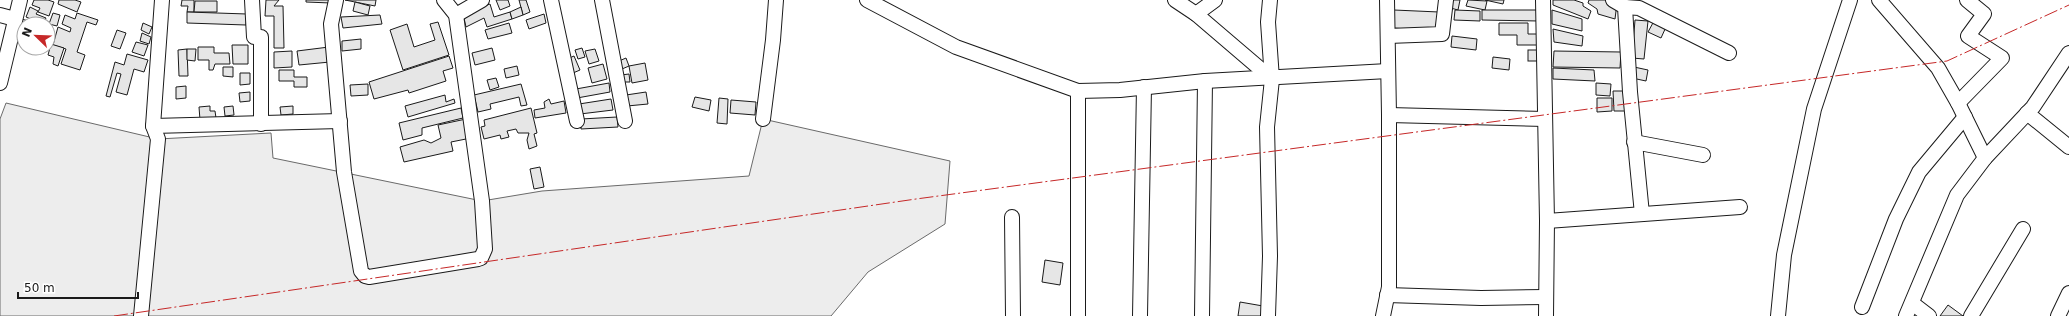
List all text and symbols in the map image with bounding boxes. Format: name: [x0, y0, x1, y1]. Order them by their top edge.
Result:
north arrow: [16, 16, 56, 56]
text: N: [19, 26, 35, 39]
scale bar: [18, 274, 138, 300]
text: 50 m: [24, 281, 55, 295]

